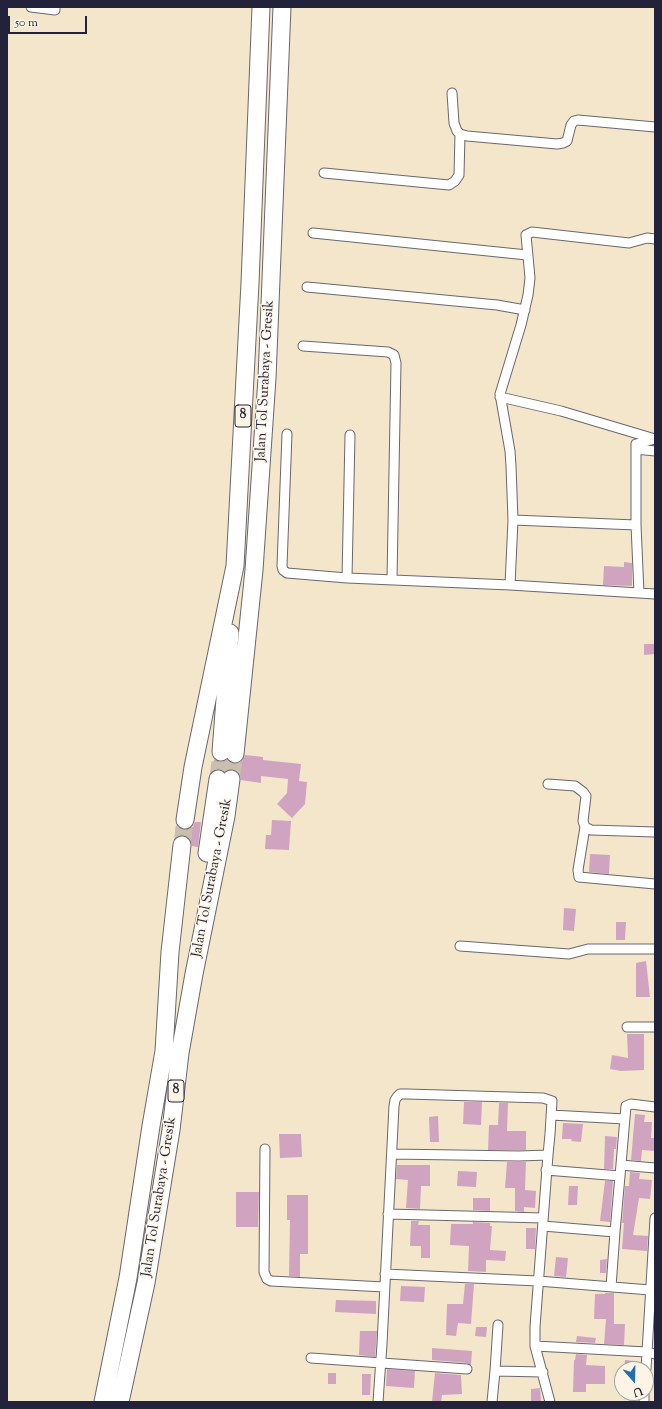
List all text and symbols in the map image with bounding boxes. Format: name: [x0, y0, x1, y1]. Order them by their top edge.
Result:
scale bar: [10, 8, 89, 34]
text: 50 m: [15, 14, 38, 32]
street label: Jalan Tol Surabaya - Gresik: [253, 300, 279, 462]
road number: 8: [235, 405, 251, 427]
street label: Jalan Tol Surabaya - Gresik: [189, 797, 237, 959]
road number: 8: [168, 1080, 184, 1102]
street label: Jalan Tol Surabaya - Gresik: [139, 1116, 181, 1278]
north arrow: [614, 1361, 654, 1401]
text: U: [631, 1382, 645, 1400]

